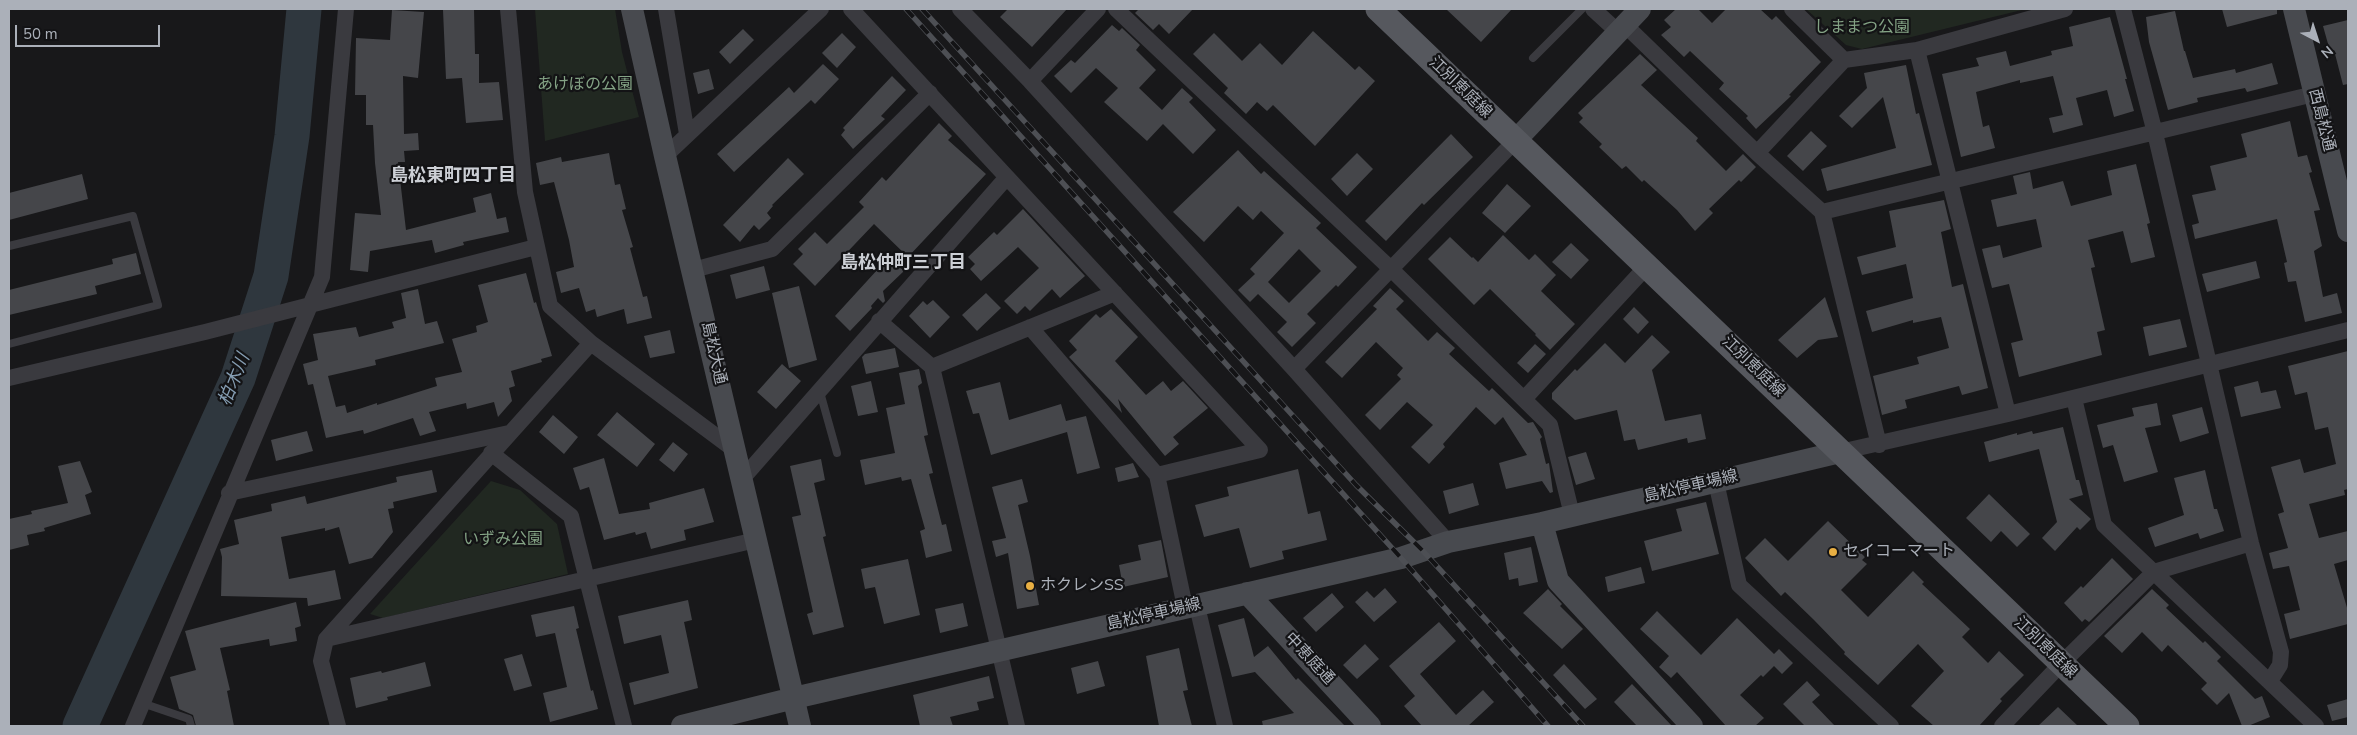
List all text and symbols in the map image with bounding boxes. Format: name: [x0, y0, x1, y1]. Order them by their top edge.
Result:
scale bar: [18, 15, 162, 47]
north arrow: [2292, 15, 2342, 65]
park label: しままつ公園: [1814, 18, 1910, 38]
text: 50 m: [23, 24, 58, 44]
text: N: [2317, 41, 2337, 63]
street label: 江別恵庭線: [1425, 53, 1495, 123]
park label: あけぼの公園: [537, 75, 633, 95]
street label: 西島松通: [2304, 87, 2338, 153]
district label: 島松東町四丁目: [390, 166, 516, 188]
district label: 島松仲町三丁目: [840, 253, 966, 275]
street label: 島松大通: [696, 320, 730, 386]
street label: 江別恵庭線: [1718, 332, 1788, 402]
water label: 柏木川: [215, 351, 255, 409]
street label: 島松停車場線: [1642, 467, 1740, 507]
park label: いずみ公園: [463, 530, 543, 550]
place label: セイコーマート: [1843, 542, 1955, 562]
marker: セイコーマート: [1827, 546, 1839, 558]
place label: ホクレンSS: [1040, 576, 1124, 596]
marker: ホクレンSS: [1024, 580, 1036, 592]
street label: 島松停車場線: [1105, 595, 1203, 635]
street label: 江別恵庭線: [2010, 613, 2080, 683]
street label: 中恵庭通: [1280, 629, 1338, 689]

